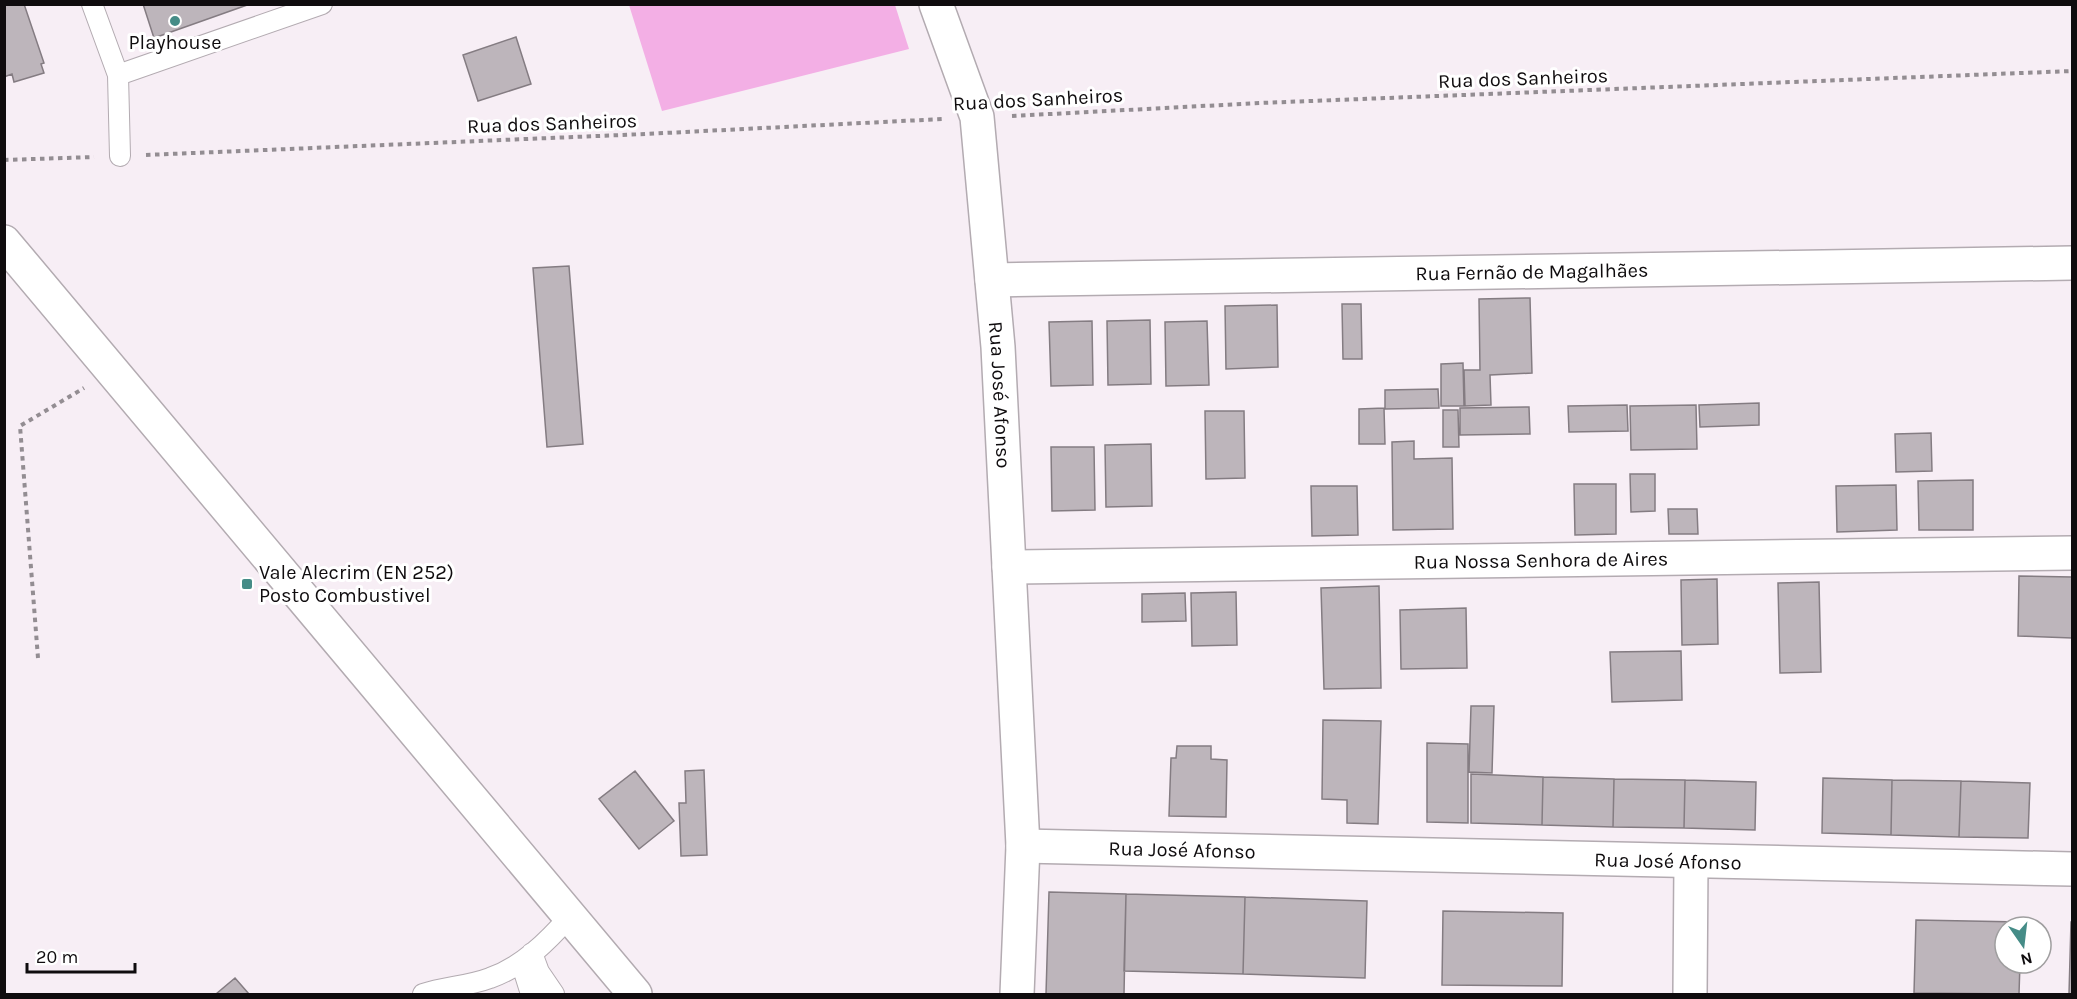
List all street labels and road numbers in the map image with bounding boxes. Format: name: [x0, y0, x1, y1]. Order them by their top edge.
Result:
street label: Rua dos Sanheiros: [1438, 64, 1609, 93]
street label: Rua dos Sanheiros: [952, 84, 1124, 115]
street label: Rua dos Sanheiros: [467, 109, 638, 138]
street label: Rua Fernão de Magalhães: [1415, 259, 1649, 285]
street label: Rua José Afonso: [984, 320, 1015, 469]
street label: Rua Nossa Senhora de Aires: [1414, 547, 1668, 574]
street label: Rua José Afonso: [1108, 837, 1256, 863]
street label: Rua José Afonso: [1594, 848, 1742, 875]

